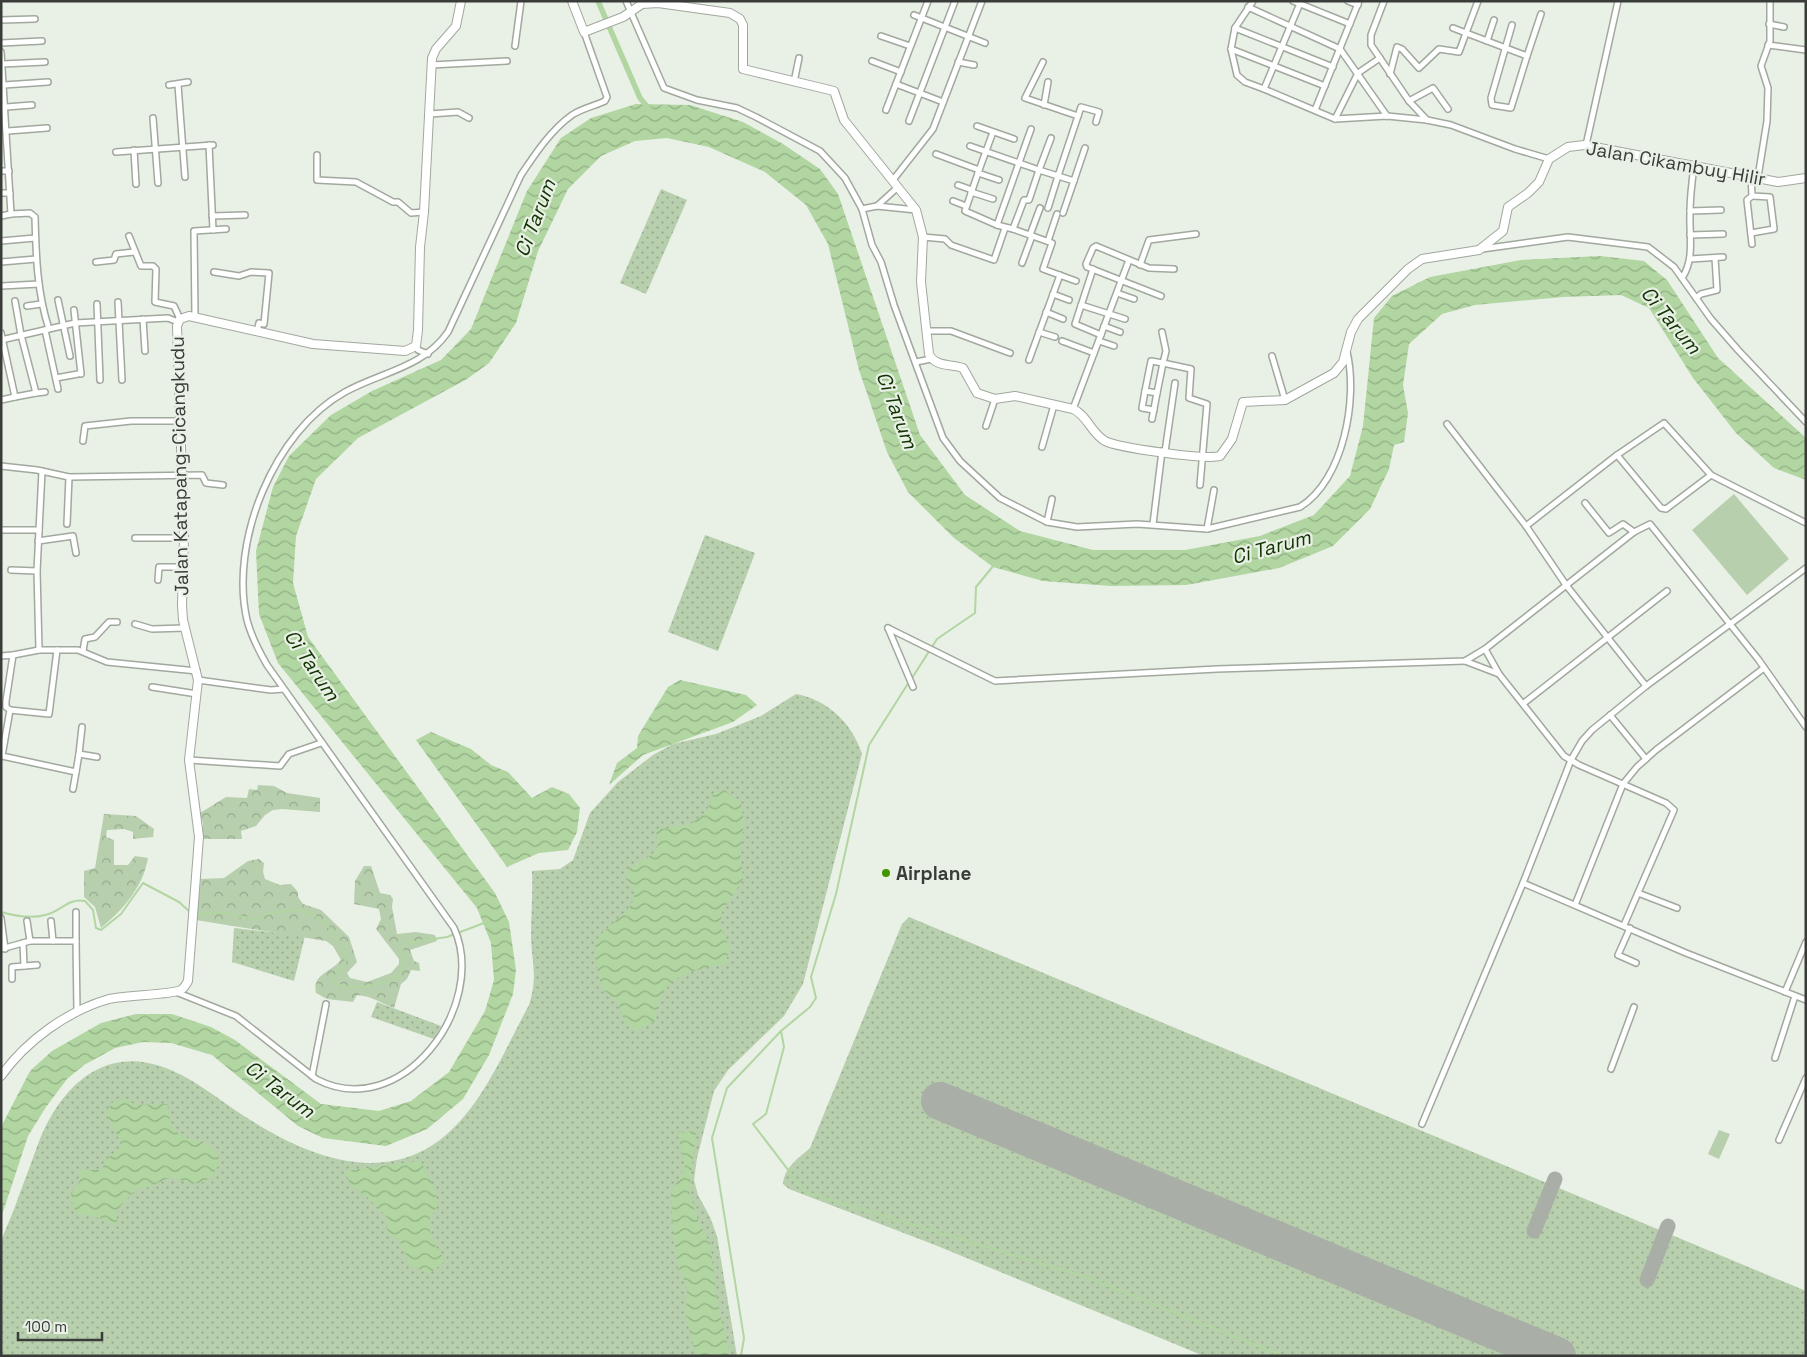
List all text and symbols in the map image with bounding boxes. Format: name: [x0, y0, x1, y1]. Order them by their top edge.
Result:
street label: Jalan Cikambuy Hilir: [1584, 135, 1768, 192]
water label: Ci Tarum: [508, 175, 562, 260]
water label: Ci Tarum: [1635, 281, 1707, 360]
street label: Jalan Katapang-Cicangkudu: [165, 336, 194, 596]
water label: Ci Tarum: [870, 368, 924, 453]
water label: Ci Tarum: [1229, 524, 1314, 570]
water label: Ci Tarum: [279, 624, 346, 706]
place label: Airplane: [896, 861, 971, 886]
marker: Airplane: [880, 867, 892, 879]
water label: Ci Tarum: [240, 1054, 321, 1124]
scale bar: [18, 1310, 101, 1342]
text: 100 m: [25, 1317, 67, 1336]

